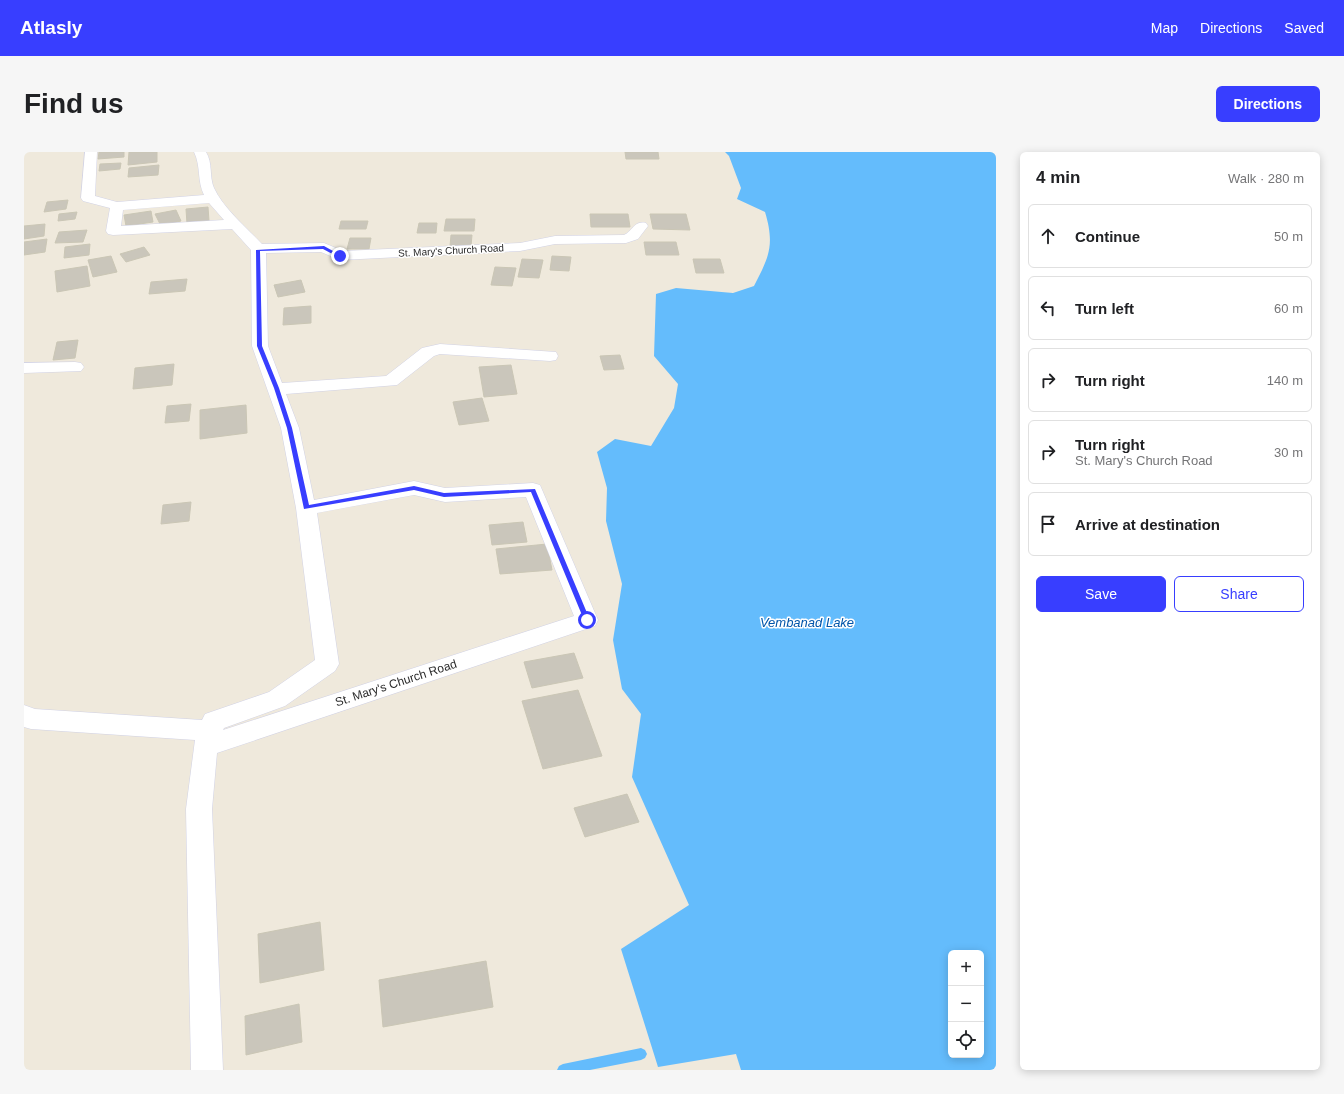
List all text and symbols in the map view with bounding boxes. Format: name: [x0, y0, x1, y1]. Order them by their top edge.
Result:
text: Atlasly: [20, 17, 82, 38]
text: Map: [1151, 20, 1178, 36]
text: Directions: [1200, 20, 1262, 36]
text: Saved: [1284, 20, 1324, 36]
button: Directions: [1216, 86, 1320, 122]
text: Find us: [24, 88, 124, 119]
text: 4 min: [1036, 168, 1080, 187]
text: Walk · 280 m: [1228, 171, 1304, 186]
icon: ahead: [1037, 225, 1059, 247]
text: Continue: [1075, 228, 1140, 245]
text: 50 m: [1274, 229, 1303, 244]
street label: St. Mary's Church Road: [398, 242, 504, 259]
route end: [331, 247, 349, 265]
icon: left: [1037, 297, 1059, 319]
text: Turn left: [1075, 300, 1134, 317]
text: 60 m: [1274, 301, 1303, 316]
icon: right: [1037, 369, 1059, 391]
text: Turn right: [1075, 372, 1145, 389]
text: 140 m: [1267, 373, 1303, 388]
text: Turn right: [1075, 436, 1145, 453]
icon: right: [1037, 441, 1059, 463]
text: 30 m: [1274, 445, 1303, 460]
text: St. Mary's Church Road: [1075, 453, 1213, 468]
icon: arrive: [1037, 513, 1059, 535]
text: Arrive at destination: [1075, 516, 1220, 533]
button: Save: [1036, 576, 1166, 612]
button: Share: [1174, 576, 1304, 612]
route start: [578, 611, 596, 629]
water label: Vembanad Lake: [760, 615, 854, 630]
street label: St. Mary's Church Road: [333, 657, 459, 709]
map controls: [948, 950, 984, 1058]
button: +: [948, 950, 984, 986]
button: −: [948, 986, 984, 1022]
button: locate: [948, 1022, 984, 1058]

